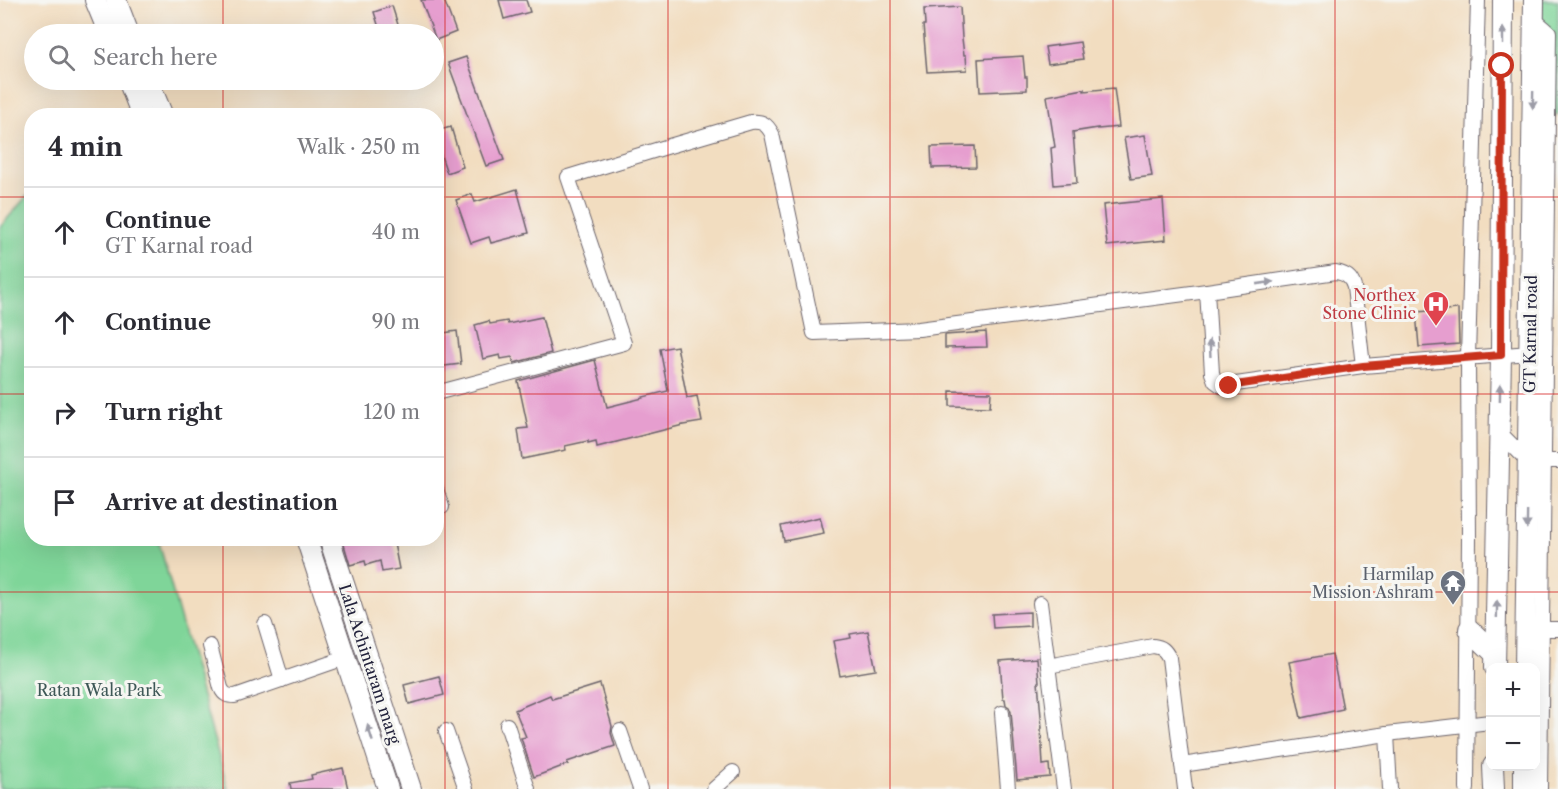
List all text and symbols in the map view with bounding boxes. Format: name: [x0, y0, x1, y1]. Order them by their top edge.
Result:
search box: [24, 24, 444, 90]
one-way arrow: [1498, 27, 1508, 46]
icon: search: [45, 41, 78, 74]
text: Search here: [93, 44, 218, 71]
route start: [1488, 52, 1514, 78]
one-way arrow: [1528, 91, 1538, 110]
text: 4 min: [48, 131, 123, 163]
text: Walk · 250 m: [297, 135, 420, 159]
text: Continue: [105, 207, 211, 234]
icon: ahead: [48, 216, 81, 249]
text: 40 m: [372, 220, 420, 244]
text: GT Karnal road: [105, 234, 253, 258]
street label: GT Karnal road: [1519, 274, 1541, 393]
one-way arrow: [1255, 278, 1274, 287]
place label: Northex Stone Clinic: [1322, 285, 1417, 323]
hospital icon: Northex Stone Clinic: [1421, 289, 1451, 327]
icon: ahead: [48, 306, 81, 339]
text: Continue: [105, 309, 211, 336]
text: 90 m: [372, 310, 420, 334]
one-way arrow: [1206, 339, 1215, 358]
route end: [1215, 372, 1241, 398]
one-way arrow: [1495, 384, 1505, 403]
icon: right: [48, 396, 81, 429]
text: Turn right: [105, 399, 223, 426]
text: 120 m: [363, 400, 420, 424]
icon: arrive: [48, 486, 81, 519]
text: Arrive at destination: [105, 489, 338, 516]
one-way arrow: [1522, 510, 1532, 529]
place label: Harmilap Mission Ashram: [1312, 564, 1434, 602]
temple icon: Harmilap Mission Ashram: [1438, 568, 1468, 606]
street label: Lala Achintaram marg: [335, 581, 406, 747]
one-way arrow: [1492, 600, 1501, 619]
map controls: [1486, 663, 1540, 771]
button: +: [1486, 663, 1540, 717]
park label: Ratan Wala Park: [37, 680, 162, 700]
button: −: [1486, 717, 1540, 771]
one-way arrow: [365, 724, 374, 742]

